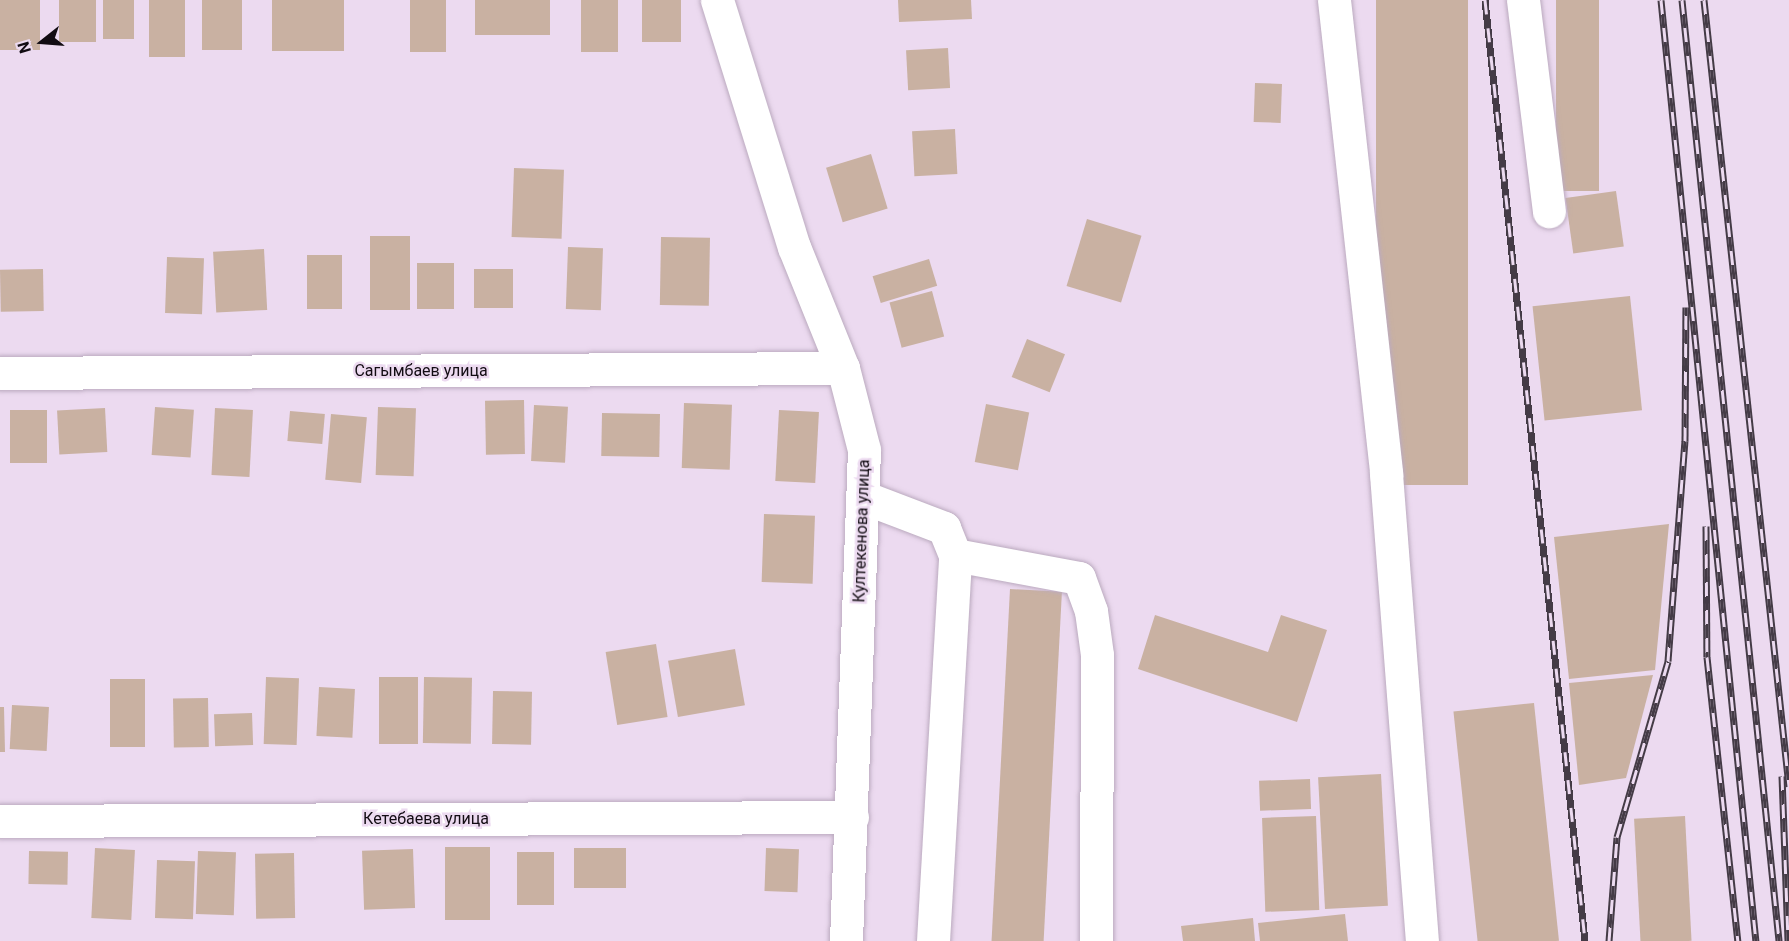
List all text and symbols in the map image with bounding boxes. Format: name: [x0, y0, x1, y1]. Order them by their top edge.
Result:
north arrow: [12, 12, 72, 72]
text: N: [14, 39, 35, 56]
street label: Сагымбаев улица: [354, 361, 488, 381]
street label: Култекенова улица: [850, 459, 874, 603]
street label: Кетебаева улица: [363, 809, 489, 829]

